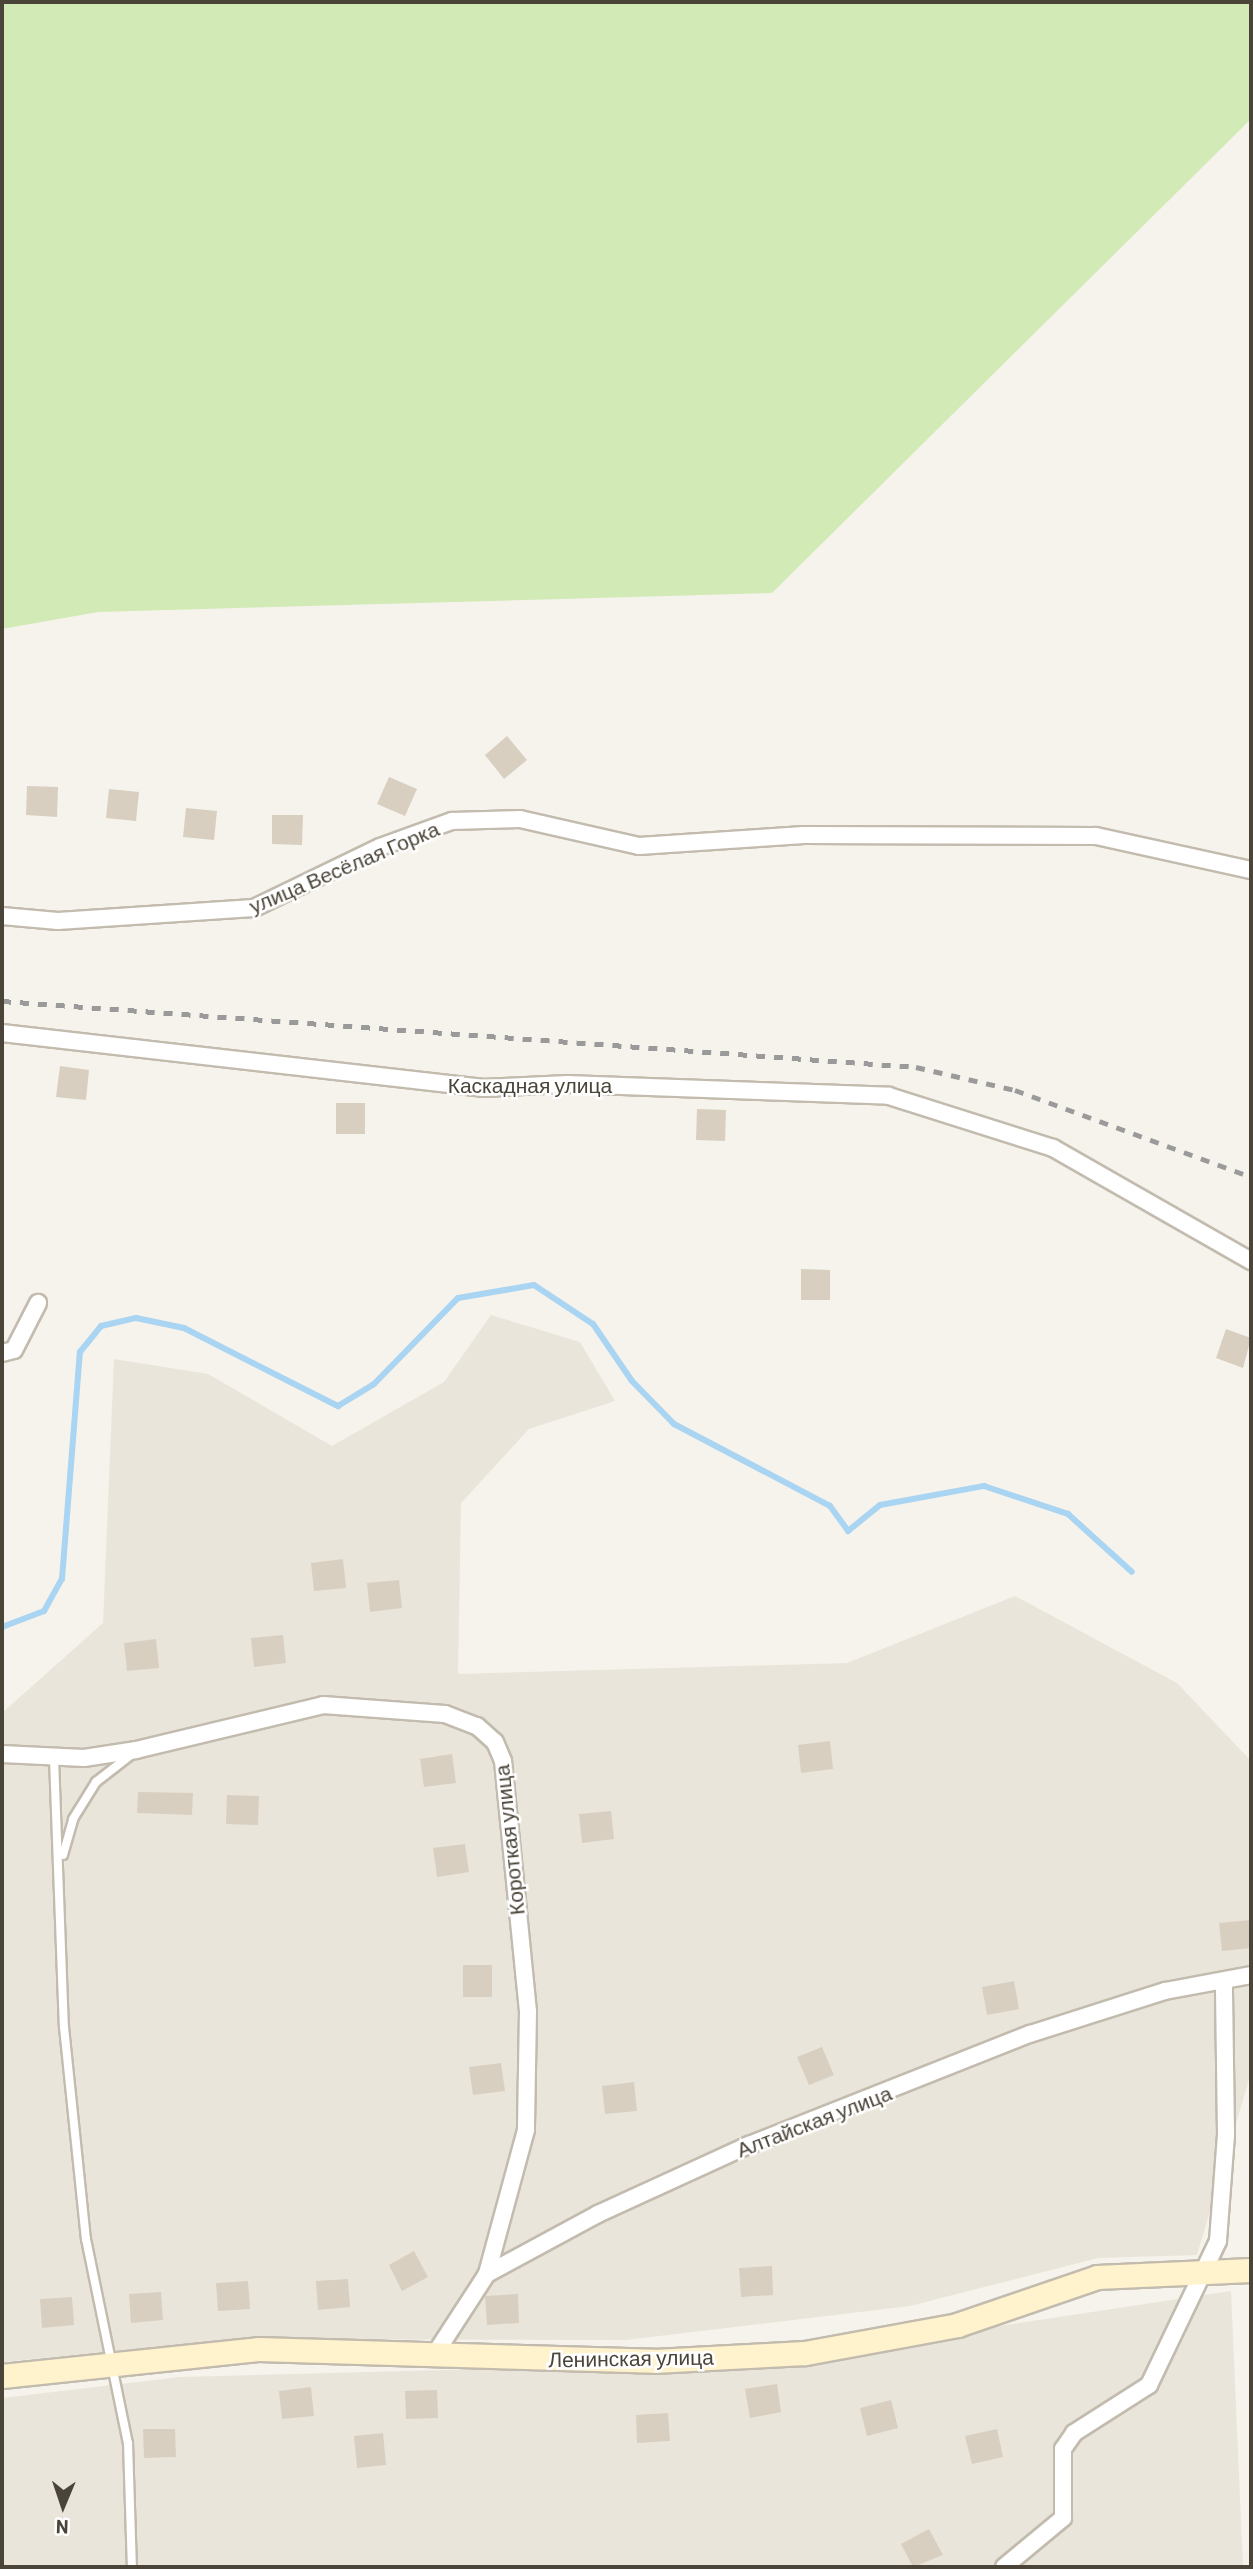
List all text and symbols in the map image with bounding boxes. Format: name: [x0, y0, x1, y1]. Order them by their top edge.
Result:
street label: улица Весёлая Горка: [245, 816, 443, 918]
street label: Каскадная улица: [448, 1072, 612, 1098]
street label: Короткая улица: [489, 1764, 529, 1916]
street label: Алтайская улица: [733, 2080, 895, 2162]
street label: Ленинская улица: [548, 2344, 714, 2372]
north arrow: [28, 2471, 98, 2541]
text: N: [56, 2516, 69, 2539]

